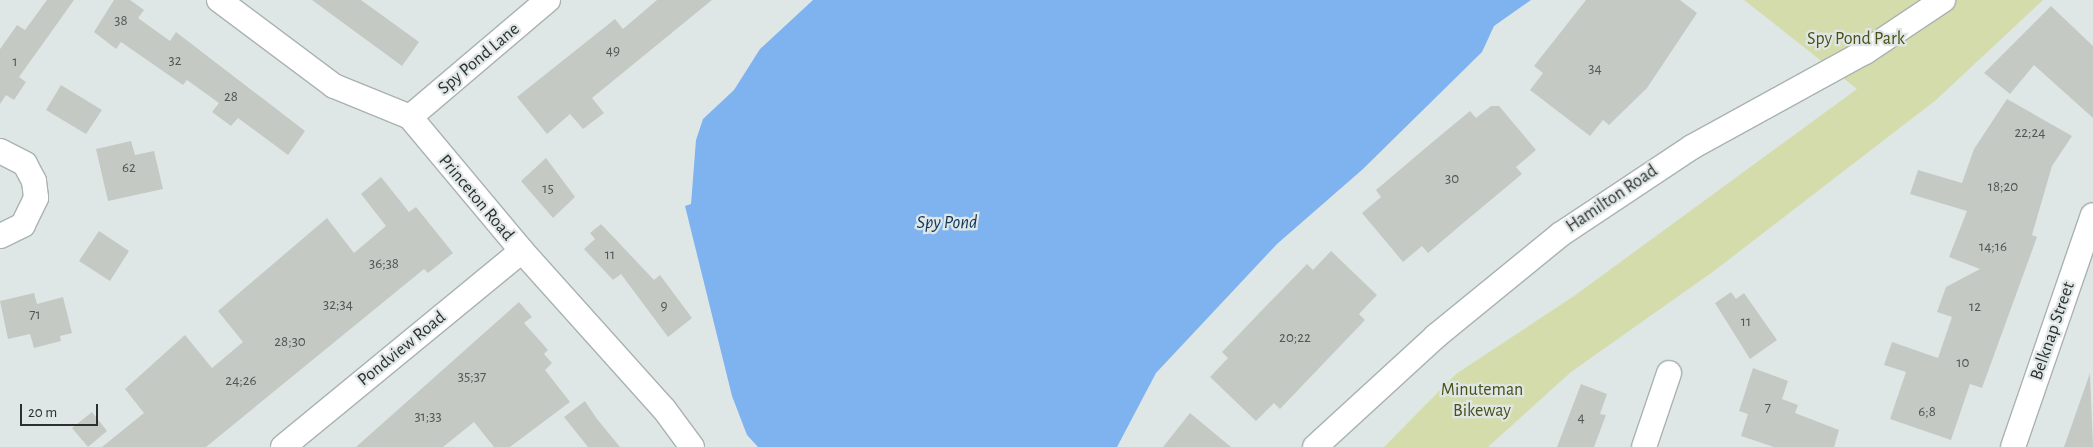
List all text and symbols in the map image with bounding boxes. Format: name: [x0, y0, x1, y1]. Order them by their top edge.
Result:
house number: 38: [114, 12, 128, 30]
street label: Spy Pond Lane: [434, 19, 524, 99]
park label: Spy Pond Park: [1807, 28, 1905, 50]
house number: 49: [606, 42, 620, 60]
house number: 32: [168, 52, 182, 70]
house number: 1: [12, 53, 18, 71]
house number: 34: [1588, 60, 1602, 78]
house number: 28: [224, 88, 238, 106]
house number: 22;24: [2014, 124, 2046, 142]
street label: Princeton Road: [434, 150, 518, 246]
house number: 62: [122, 159, 136, 177]
street label: Hamilton Road: [1562, 161, 1662, 237]
house number: 30: [1445, 170, 1459, 188]
house number: 18;20: [1988, 178, 2018, 196]
house number: 15: [542, 180, 554, 198]
water label: Spy Pond: [917, 212, 977, 234]
house number: 14;16: [1979, 238, 2007, 256]
house number: 11: [605, 246, 615, 264]
house number: 36;38: [369, 255, 399, 273]
street label: Belknap Street: [2026, 279, 2080, 383]
house number: 32;34: [323, 296, 353, 314]
house number: 9: [660, 297, 668, 315]
house number: 12: [1969, 298, 1981, 316]
house number: 71: [29, 306, 41, 324]
street label: Pondview Road: [354, 307, 450, 391]
house number: 11: [1741, 313, 1751, 331]
house number: 20;22: [1279, 329, 1311, 347]
house number: 28;30: [274, 333, 306, 351]
house number: 10: [1956, 354, 1970, 372]
house number: 35;37: [458, 368, 486, 386]
house number: 24;26: [225, 372, 257, 390]
park label: Minuteman Bikeway: [1441, 380, 1523, 422]
scale bar: [22, 394, 100, 426]
house number: 7: [1765, 399, 1771, 417]
house number: 6;8: [1918, 403, 1936, 421]
text: 20 m: [28, 405, 57, 420]
house number: 31;33: [414, 408, 442, 426]
house number: 4: [1577, 409, 1585, 427]

